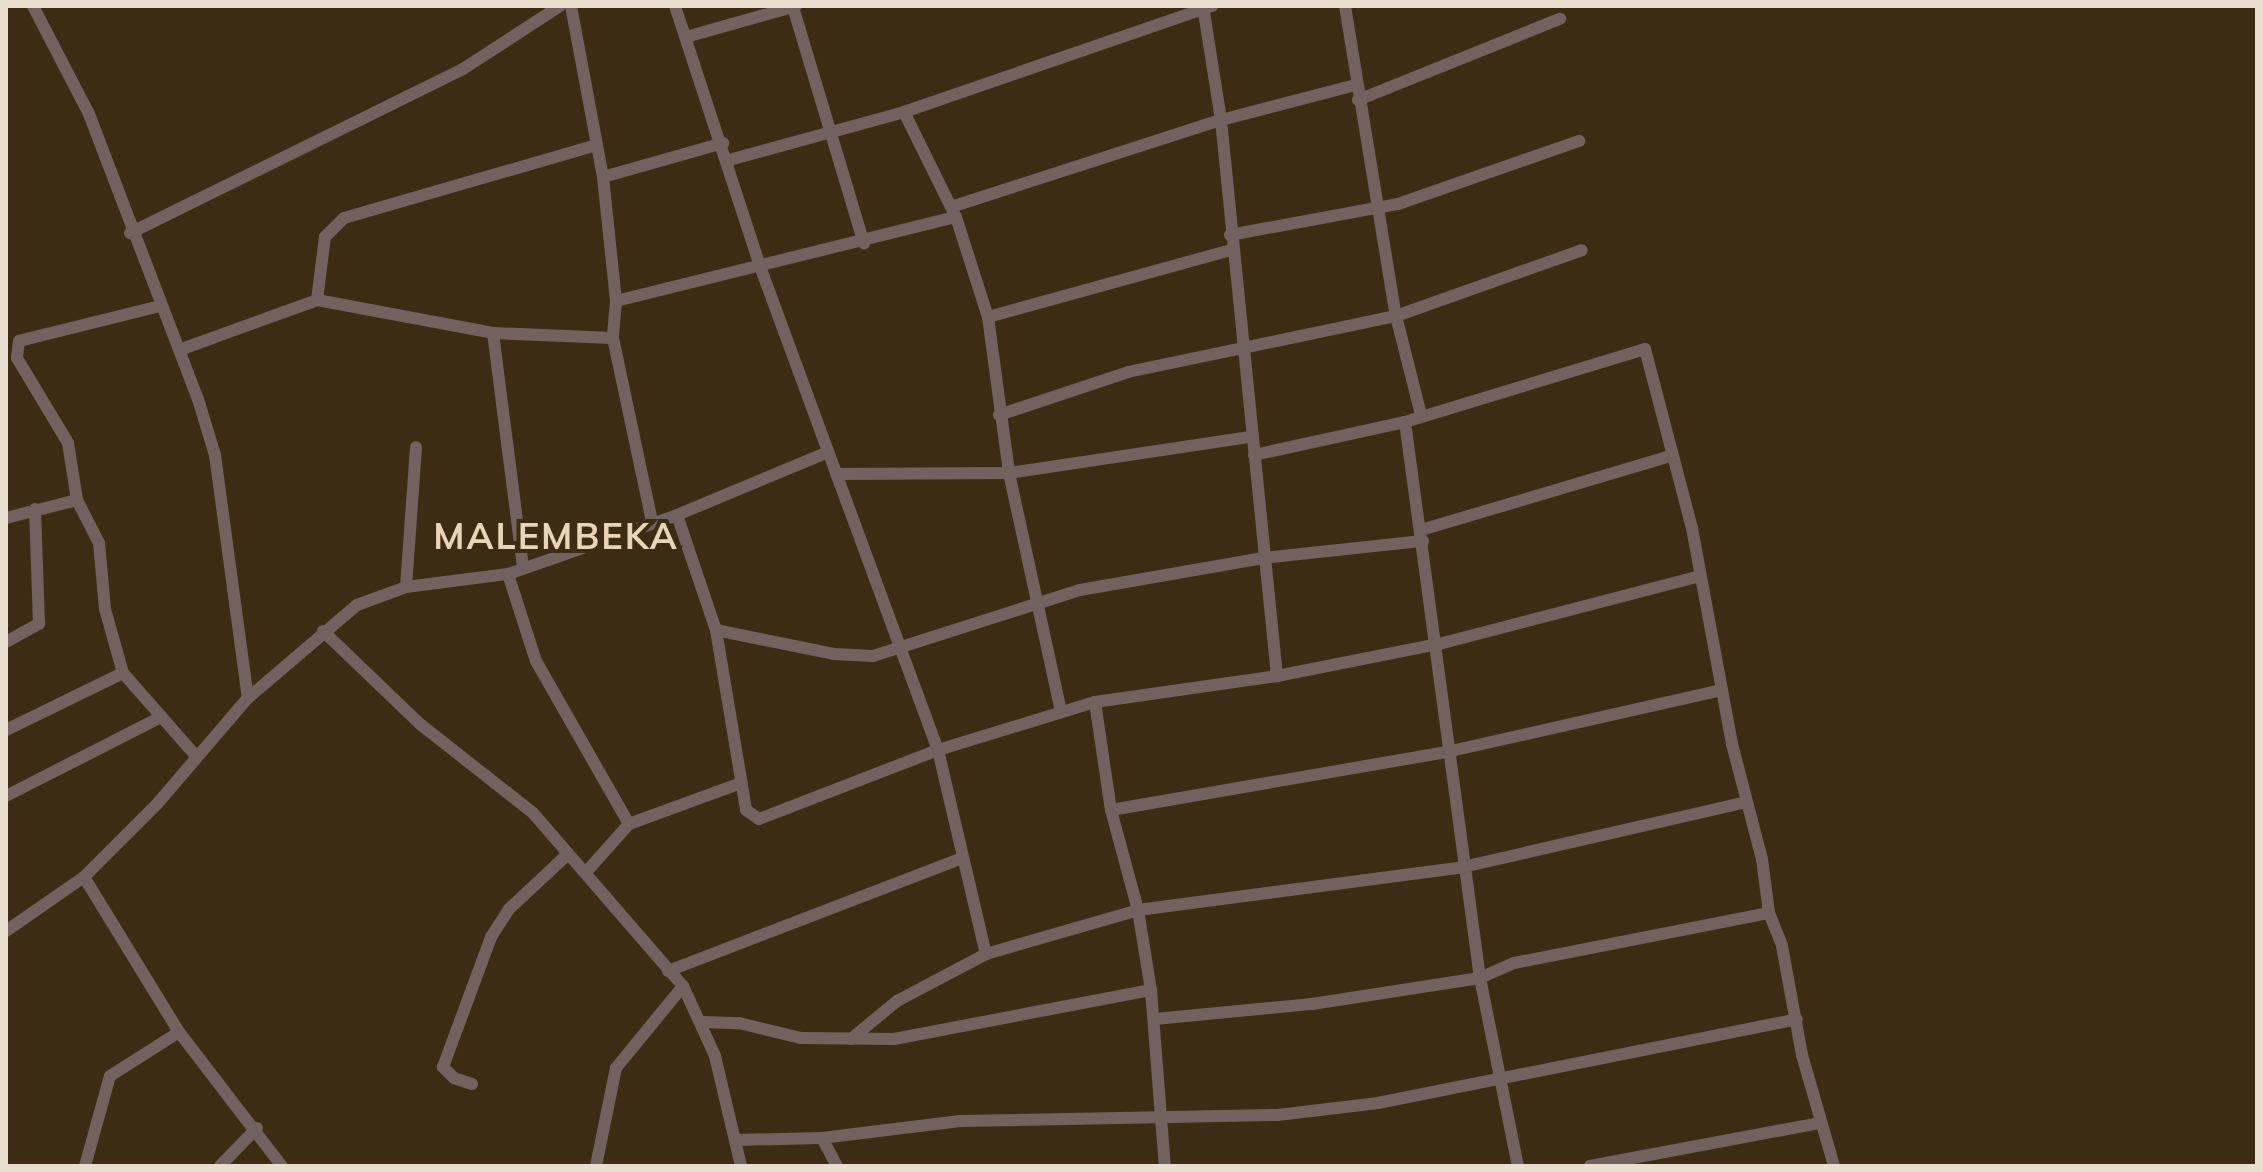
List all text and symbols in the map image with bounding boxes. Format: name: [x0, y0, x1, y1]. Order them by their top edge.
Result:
district label: MALEMBEKA: [433, 514, 679, 558]

